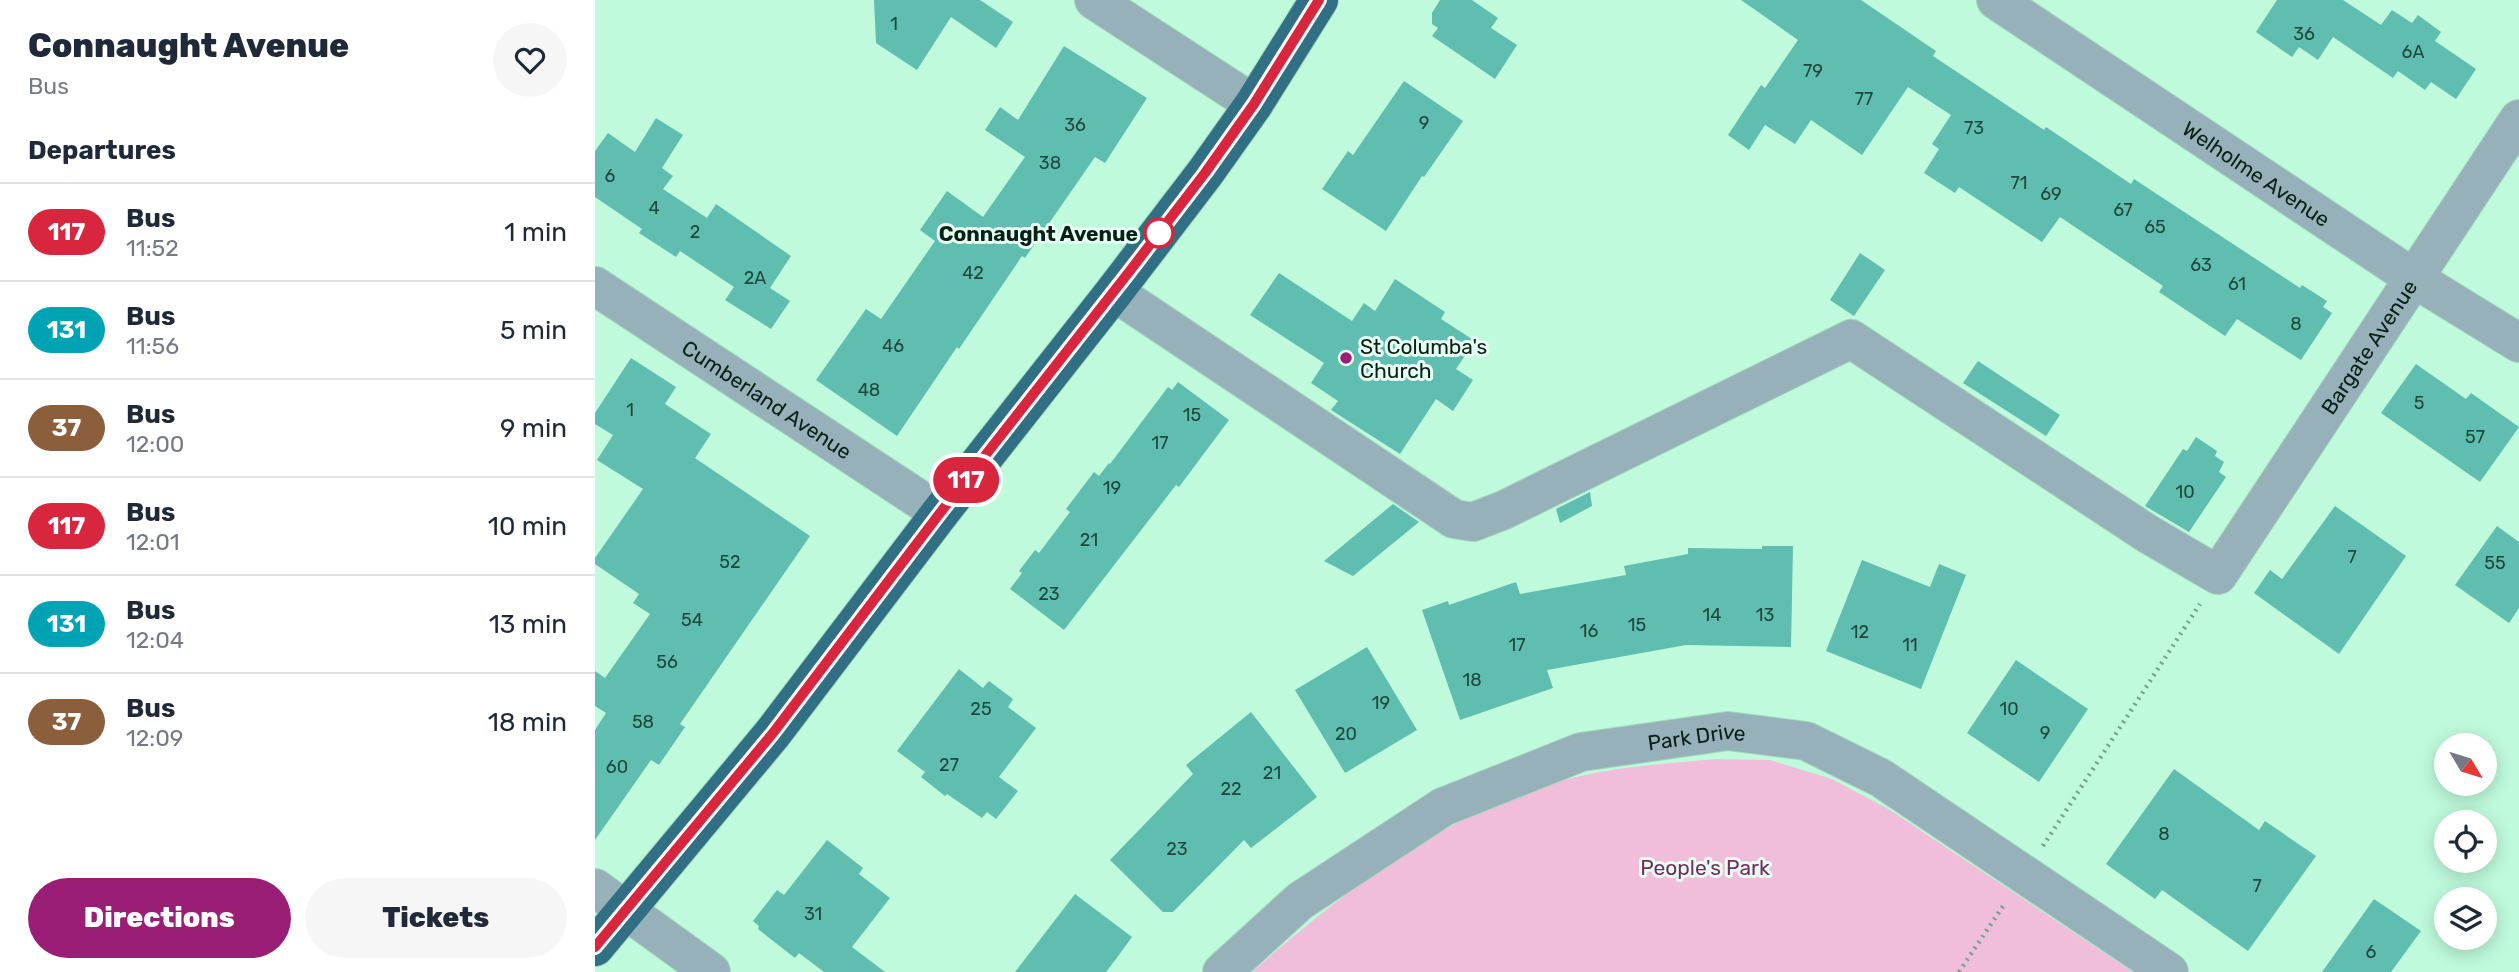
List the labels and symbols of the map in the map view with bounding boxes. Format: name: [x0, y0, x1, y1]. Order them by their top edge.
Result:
house number: 1: [890, 13, 898, 35]
house number: 36: [2293, 23, 2315, 45]
house number: 6A: [2402, 41, 2424, 63]
house number: 79: [1803, 60, 1823, 82]
house number: 77: [1855, 88, 1873, 110]
house number: 9: [1419, 112, 1429, 134]
house number: 36: [1064, 114, 1086, 136]
street label: Welholme Avenue: [2178, 115, 2335, 232]
house number: 73: [1964, 117, 1984, 139]
house number: 38: [1039, 152, 1061, 174]
house number: 6: [605, 165, 616, 187]
house number: 71: [2011, 172, 2027, 194]
house number: 69: [2040, 183, 2062, 205]
house number: 4: [648, 197, 660, 219]
house number: 67: [2113, 199, 2133, 221]
house number: 65: [2144, 216, 2166, 238]
marker: Connaught Avenue: [1144, 218, 1174, 248]
house number: 2: [690, 221, 700, 243]
place label: Connaught Avenue: [939, 221, 1138, 246]
house number: 63: [2190, 254, 2212, 276]
house number: 42: [962, 262, 984, 284]
house number: 2A: [744, 267, 766, 289]
house number: 61: [2228, 273, 2246, 295]
street label: Bargate Avenue: [2315, 275, 2422, 419]
house number: 8: [2290, 313, 2302, 335]
street label: Cumberland Avenue: [678, 334, 857, 464]
place label: St Columba's Church: [1360, 334, 1487, 383]
house number: 46: [882, 335, 904, 357]
marker: St Columba's Church: [1338, 350, 1354, 366]
house number: 48: [858, 379, 880, 401]
house number: 5: [2414, 392, 2424, 414]
house number: 1: [626, 399, 634, 421]
house number: 15: [1183, 404, 1201, 426]
house number: 57: [2465, 426, 2485, 448]
house number: 17: [1152, 432, 1168, 454]
line badge: 117: [926, 457, 1006, 503]
house number: 19: [1103, 477, 1121, 499]
house number: 10: [2175, 481, 2195, 503]
house number: 21: [1080, 529, 1098, 551]
house number: 7: [2347, 546, 2357, 568]
house number: 52: [719, 551, 741, 573]
house number: 55: [2484, 552, 2506, 574]
house number: 23: [1038, 583, 1060, 605]
house number: 14: [1703, 604, 1721, 626]
house number: 13: [1756, 604, 1774, 626]
house number: 54: [681, 609, 703, 631]
house number: 15: [1628, 614, 1646, 636]
house number: 16: [1580, 620, 1598, 642]
house number: 12: [1851, 621, 1869, 643]
house number: 17: [1509, 634, 1525, 656]
house number: 11: [1902, 634, 1918, 656]
house number: 56: [656, 651, 678, 673]
house number: 18: [1462, 669, 1482, 691]
house number: 19: [1372, 692, 1390, 714]
house number: 25: [970, 698, 992, 720]
house number: 10: [1999, 698, 2019, 720]
house number: 58: [632, 711, 654, 733]
street label: Park Drive: [1646, 718, 1747, 755]
house number: 9: [2040, 722, 2050, 744]
house number: 20: [1335, 723, 1357, 745]
north arrow: [2434, 733, 2497, 796]
house number: 27: [939, 754, 959, 776]
house number: 60: [606, 756, 628, 778]
house number: 21: [1263, 762, 1281, 784]
house number: 22: [1220, 778, 1242, 800]
house number: 8: [2158, 823, 2170, 845]
house number: 23: [1166, 838, 1188, 860]
park label: People's Park: [1640, 855, 1770, 880]
house number: 7: [2252, 875, 2262, 897]
house number: 31: [804, 903, 822, 925]
house number: 6: [2366, 941, 2377, 963]

